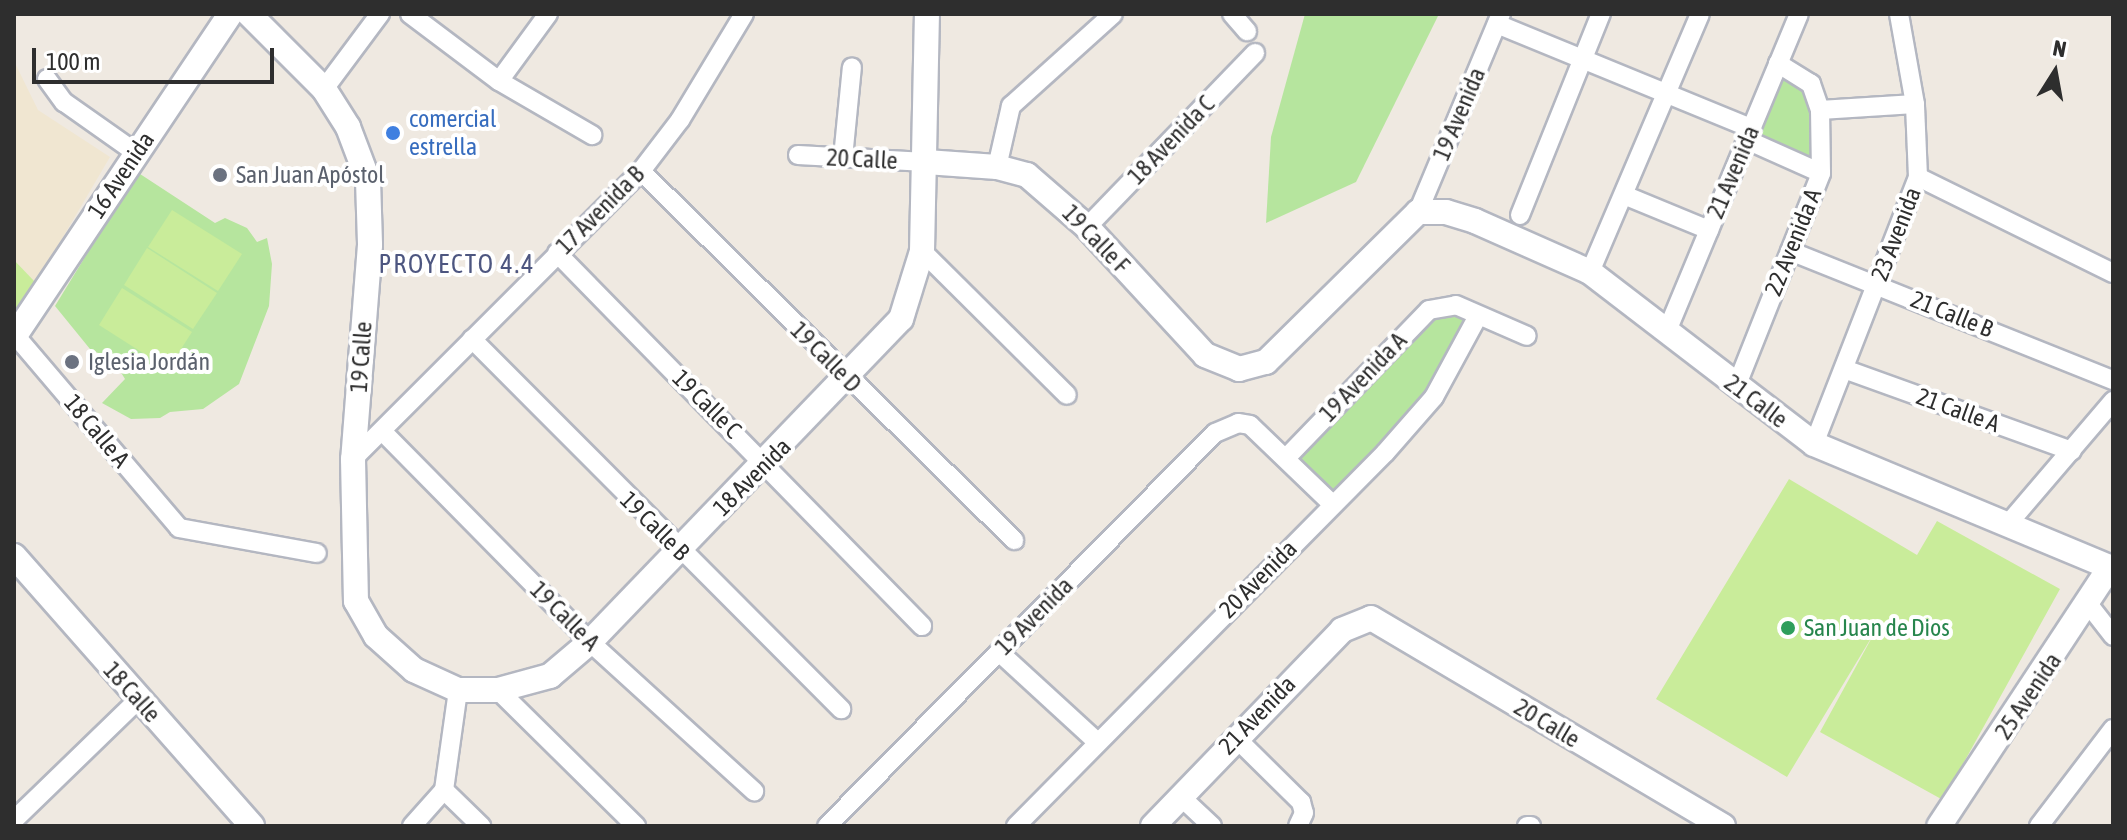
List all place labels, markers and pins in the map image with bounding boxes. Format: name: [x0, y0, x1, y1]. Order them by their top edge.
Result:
place label: comercial estrella: [409, 105, 496, 161]
marker: comercial estrella: [384, 124, 402, 142]
place label: San Juan Apóstol: [236, 161, 385, 189]
marker: San Juan Apóstol: [211, 166, 229, 184]
place label: Iglesia Jordán: [88, 348, 210, 376]
marker: Iglesia Jordán: [63, 353, 81, 371]
place label: San Juan de Dios: [1804, 614, 1950, 642]
marker: San Juan de Dios: [1779, 619, 1797, 637]

